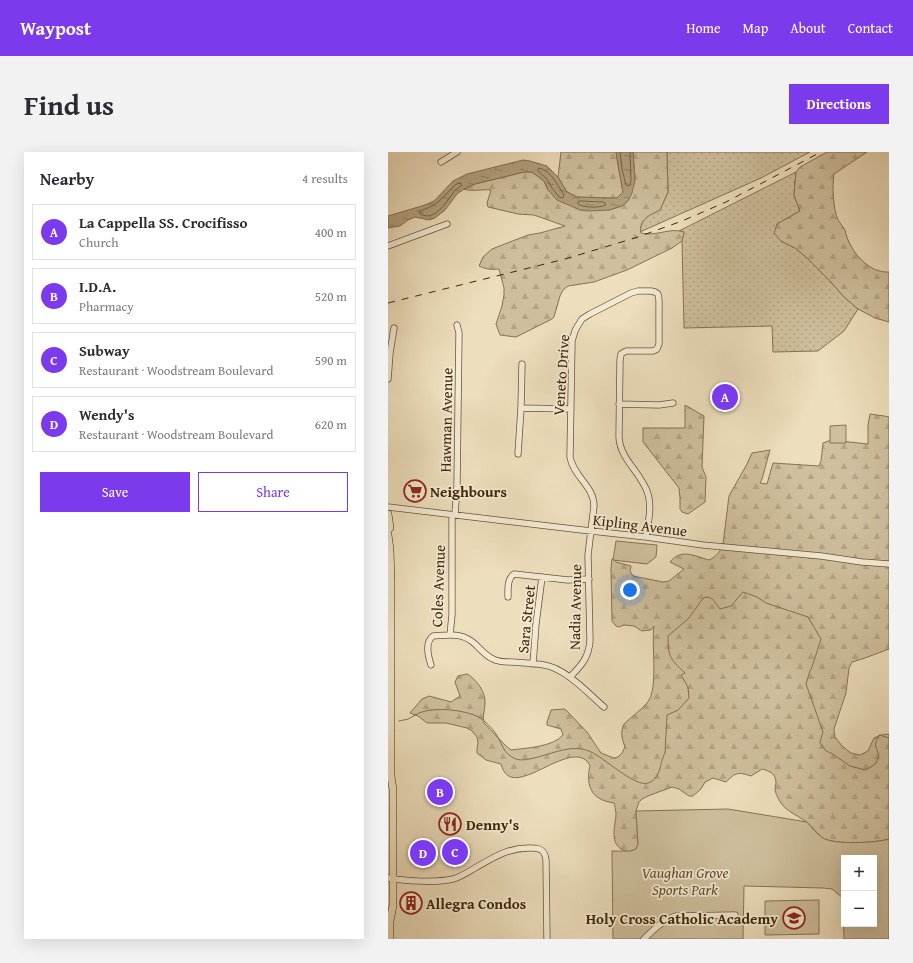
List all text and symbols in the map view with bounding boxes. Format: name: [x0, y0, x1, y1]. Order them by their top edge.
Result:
text: Waypost: [20, 14, 91, 42]
text: Home: [686, 18, 721, 38]
text: Map: [743, 18, 768, 38]
text: About: [790, 18, 826, 38]
text: Contact: [848, 18, 893, 38]
text: Find us: [24, 84, 114, 125]
button: Directions: [789, 84, 889, 124]
text: Nearby: [40, 166, 94, 191]
text: 4 results: [302, 169, 348, 188]
text: La Cappella SS. Crocifisso: [79, 212, 247, 233]
text: A: [50, 223, 58, 242]
text: 400 m: [315, 223, 347, 242]
text: Church: [79, 233, 118, 252]
text: I.D.A.: [79, 276, 116, 297]
text: B: [50, 287, 58, 306]
text: 520 m: [315, 287, 347, 306]
text: Pharmacy: [79, 297, 134, 316]
street label: Veneto Drive: [548, 334, 574, 416]
text: Subway: [79, 340, 130, 361]
text: C: [50, 351, 58, 370]
text: 590 m: [315, 351, 347, 370]
text: Restaurant · Woodstream Boulevard: [79, 361, 273, 380]
street label: Hawman Avenue: [435, 368, 457, 472]
pin: A: [712, 382, 738, 412]
text: Wendy's: [79, 404, 134, 425]
text: D: [50, 415, 58, 434]
text: 620 m: [315, 415, 347, 434]
text: Restaurant · Woodstream Boulevard: [79, 425, 273, 444]
button: Save: [40, 472, 190, 512]
button: Share: [198, 472, 348, 512]
supermarket icon: Neighbours: [402, 478, 428, 504]
place label: Neighbours: [430, 481, 507, 502]
street label: Kipling Avenue: [592, 509, 688, 541]
street label: Coles Avenue: [426, 544, 450, 628]
street label: Nadia Avenue: [564, 564, 586, 650]
your location: [620, 580, 640, 600]
street label: Sara Street: [512, 583, 540, 654]
pin: B: [427, 777, 453, 807]
restaurant icon: Denny's: [437, 811, 463, 837]
place label: Denny's: [466, 814, 519, 835]
pin: C: [442, 837, 468, 867]
pin: D: [410, 838, 436, 868]
map controls: [841, 855, 877, 927]
button: +: [841, 855, 877, 891]
park label: Vaughan Grove Sports Park: [641, 862, 729, 900]
building icon: Allegra Condos: [398, 890, 424, 916]
button: −: [841, 891, 877, 927]
place label: Allegra Condos: [426, 893, 526, 914]
school or university icon: Holy Cross Catholic Academy: [781, 905, 807, 931]
place label: Holy Cross Catholic Academy: [586, 908, 778, 929]

